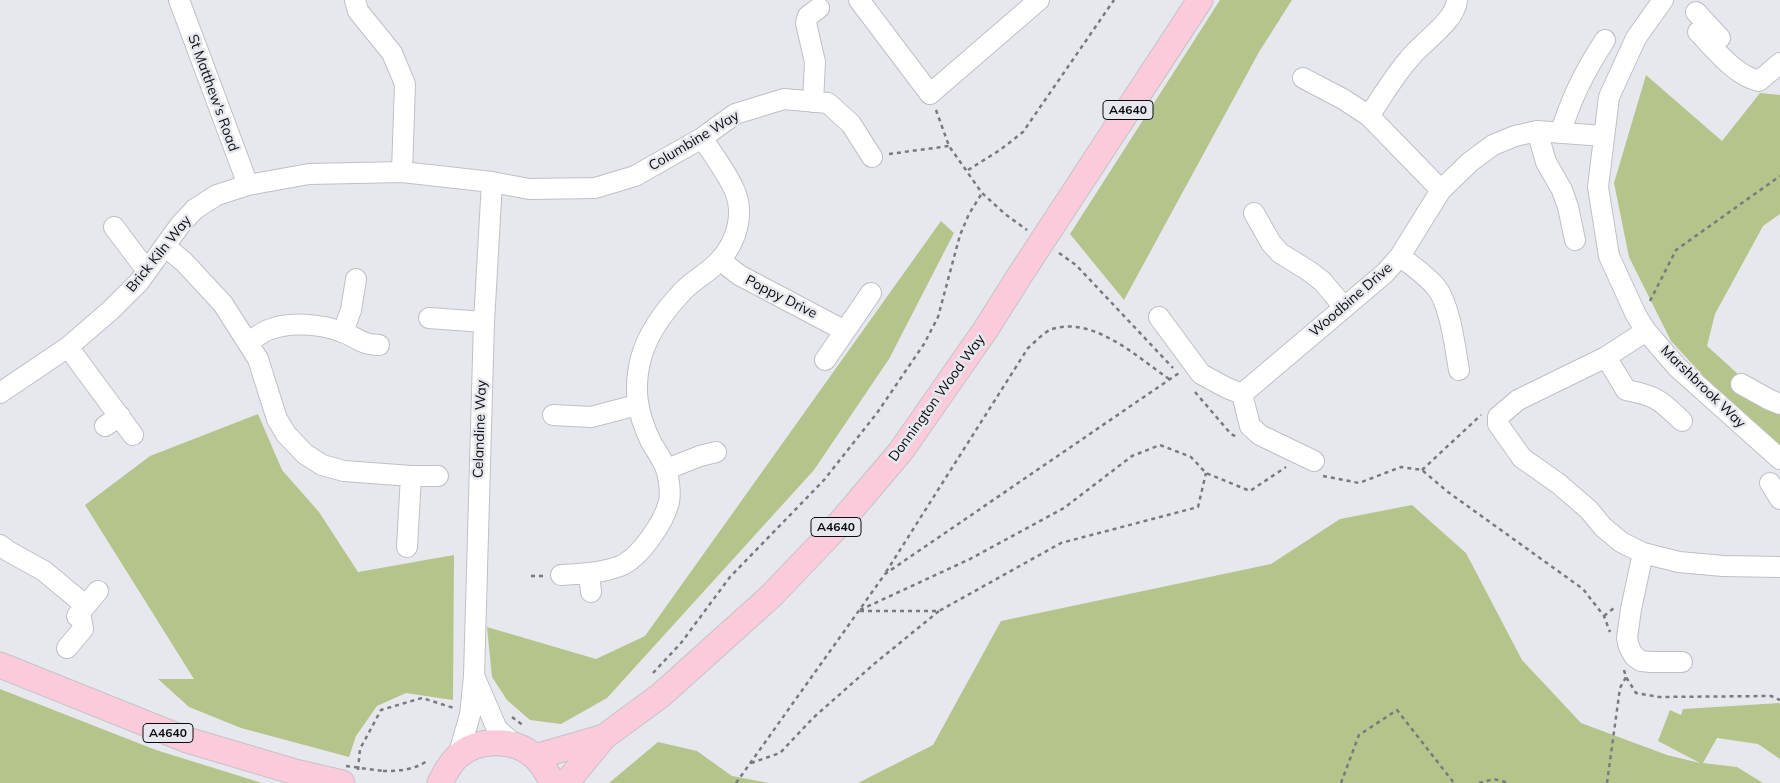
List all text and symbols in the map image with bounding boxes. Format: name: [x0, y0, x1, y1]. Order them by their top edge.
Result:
street label: St Matthew's Road: [184, 32, 242, 154]
road number: A4640: [1103, 100, 1153, 120]
street label: Columbine Way: [646, 107, 742, 175]
street label: Brick Kiln Way: [123, 212, 195, 296]
street label: Woodbine Drive: [1306, 259, 1396, 341]
street label: Poppy Drive: [742, 272, 820, 322]
street label: Donnington Wood Way: [885, 331, 989, 465]
street label: Marshbrook Way: [1657, 342, 1749, 432]
street label: Celandine Way: [470, 380, 490, 478]
road number: A4640: [811, 518, 861, 536]
road number: A4640: [143, 724, 193, 742]

